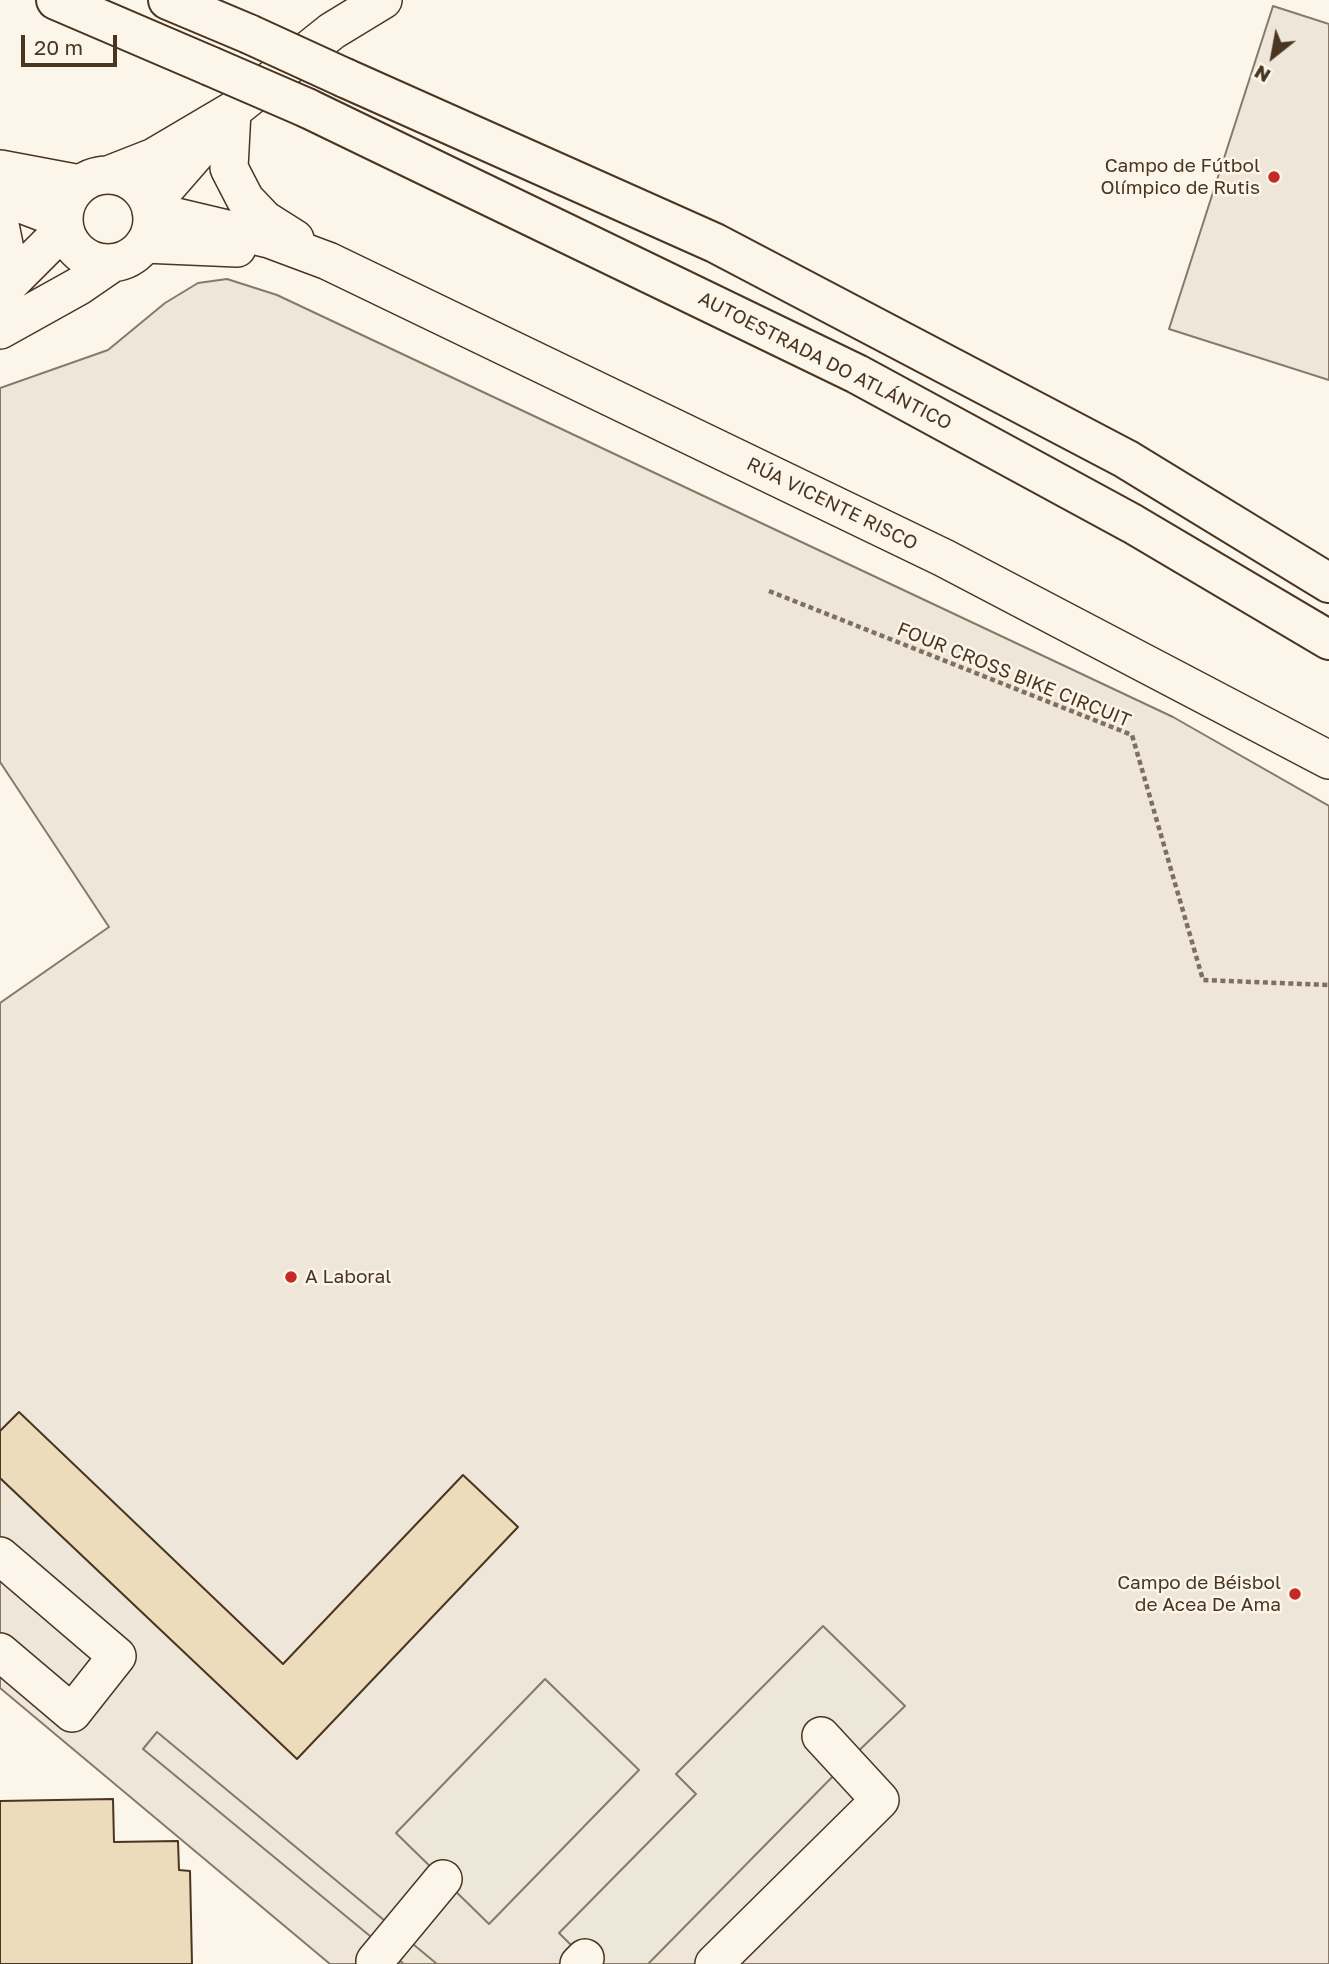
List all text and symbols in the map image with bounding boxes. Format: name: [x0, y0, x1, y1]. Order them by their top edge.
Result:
scale bar: [24, 21, 121, 65]
north arrow: [1238, 21, 1308, 91]
text: 20 m: [34, 34, 83, 60]
text: N: [1250, 61, 1274, 88]
place label: Campo de Fútbol Olímpico de Rutis: [1100, 155, 1260, 199]
marker: Campo de Fútbol Olímpico de Rutis: [1266, 169, 1282, 185]
street label: AUTOESTRADA DO ATLÁNTICO: [695, 287, 955, 435]
street label: RÚA VICENTE RISCO: [743, 453, 921, 555]
street label: FOUR CROSS BIKE CIRCUIT: [894, 618, 1134, 732]
place label: A Laboral: [305, 1266, 391, 1288]
marker: A Laboral: [283, 1269, 299, 1285]
place label: Campo de Béisbol de Acea De Ama: [1117, 1572, 1281, 1616]
marker: Campo de Béisbol de Acea De Ama: [1287, 1586, 1303, 1602]

